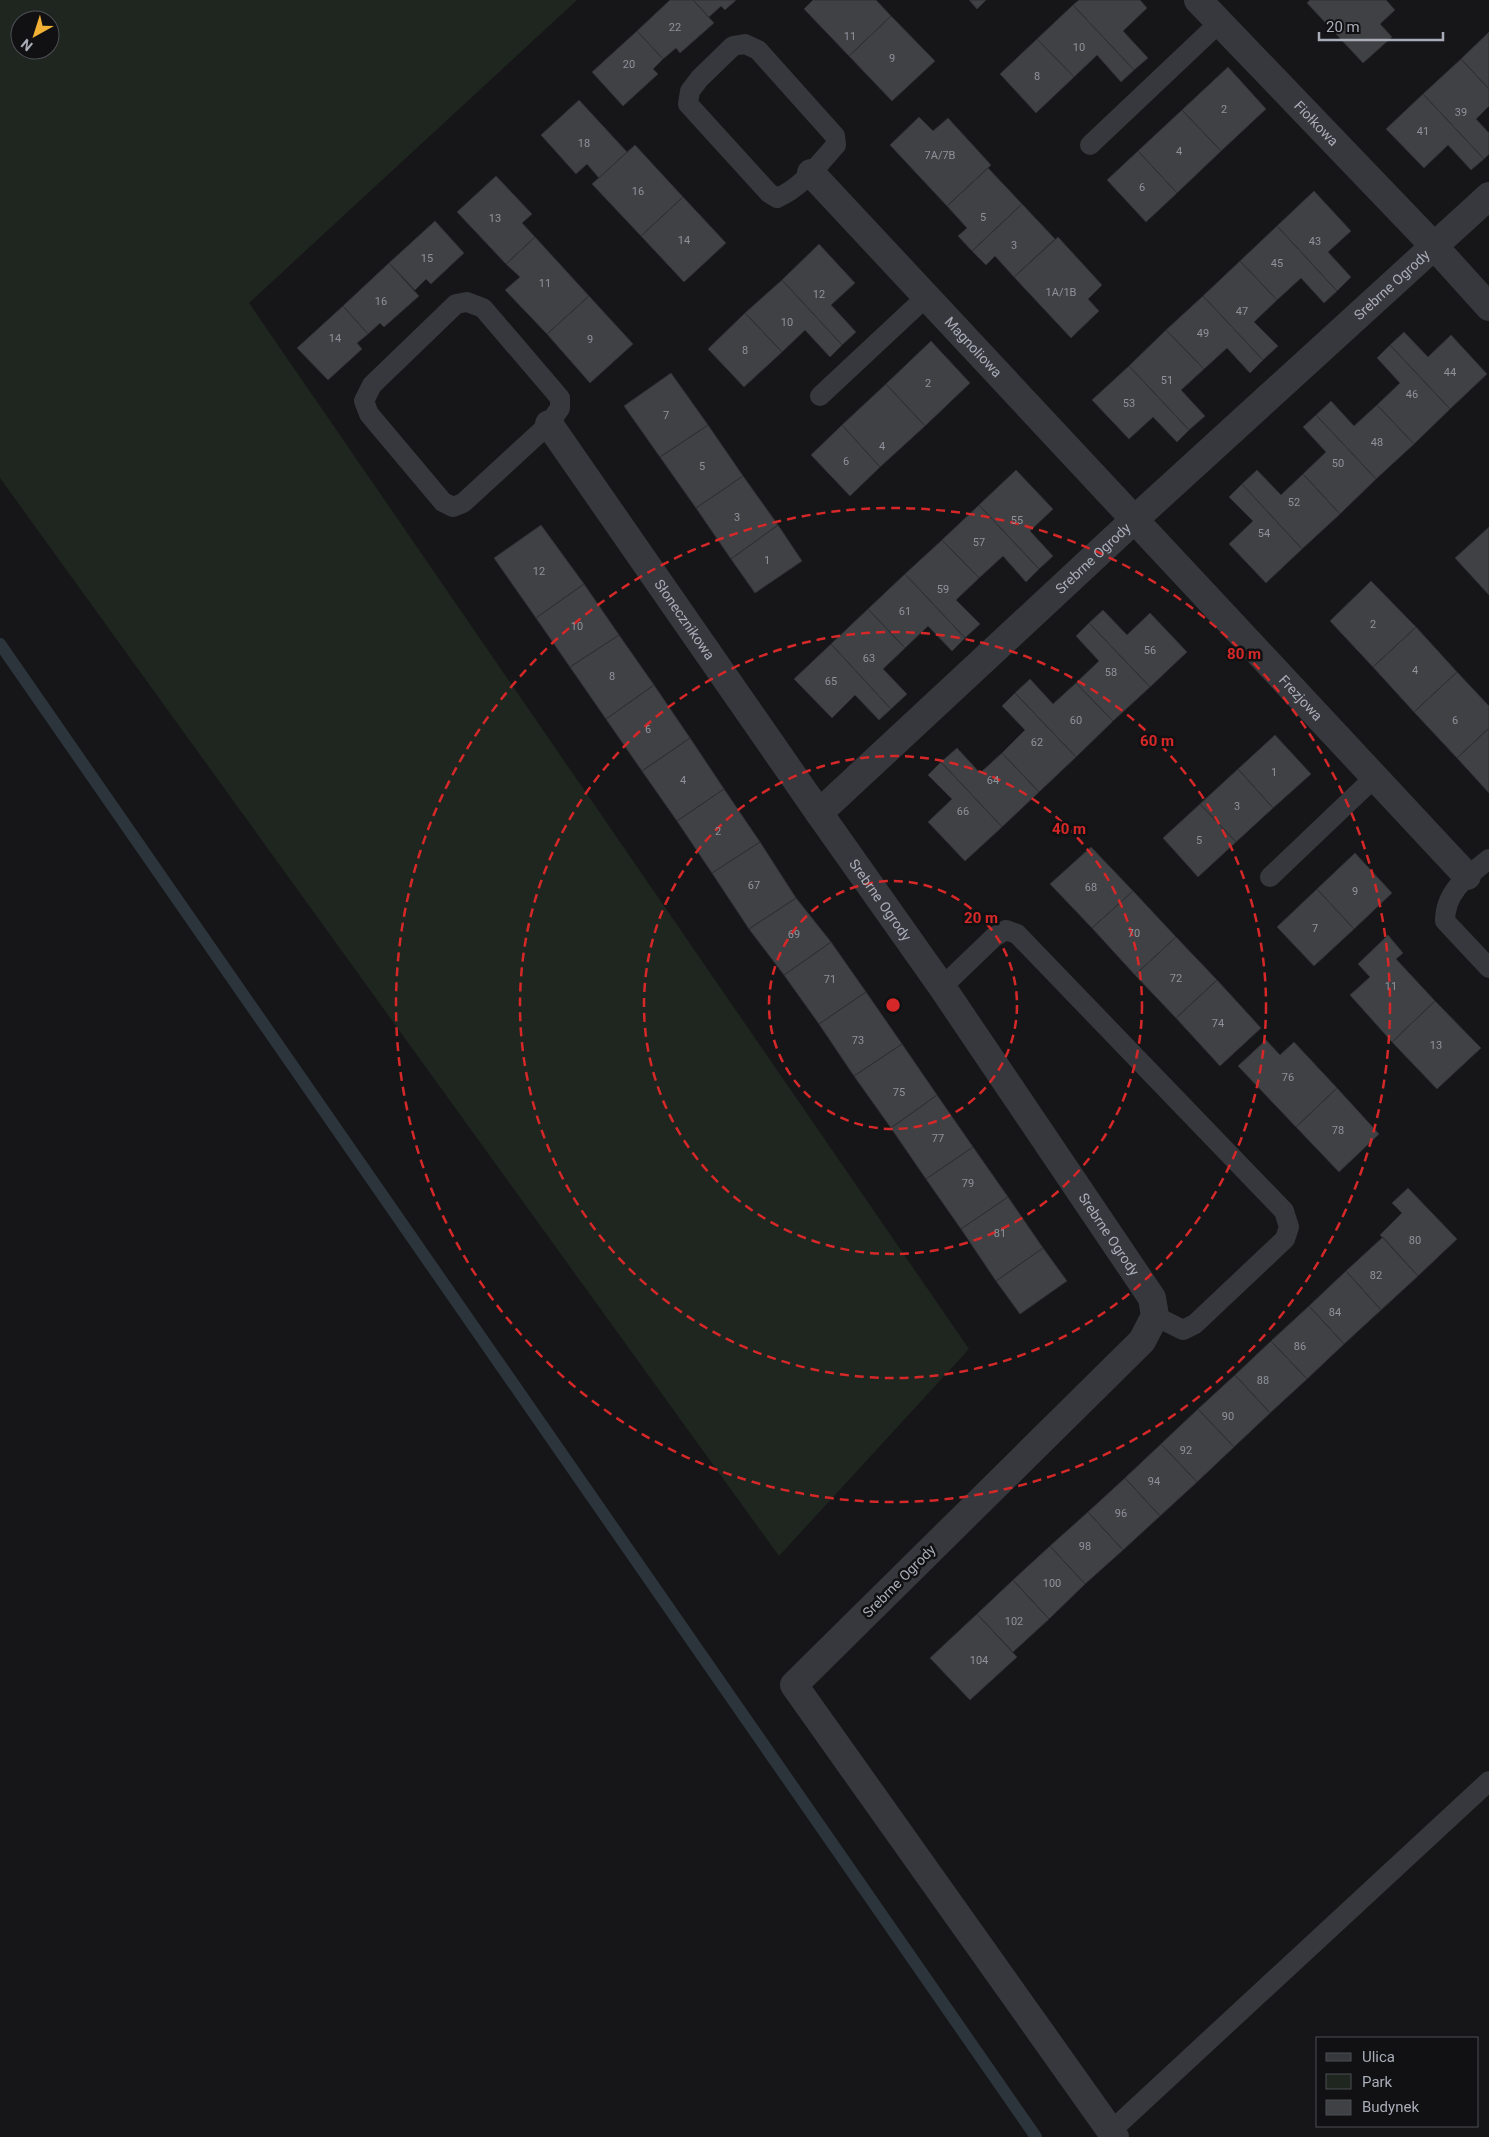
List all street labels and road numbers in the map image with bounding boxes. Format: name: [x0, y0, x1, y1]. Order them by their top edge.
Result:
street label: Fiołkowa: [1291, 98, 1342, 149]
street label: Srebrne Ogrody: [1351, 246, 1433, 323]
street label: Magnoliowa: [941, 314, 1005, 380]
street label: Srebrne Ogrody: [1052, 519, 1134, 597]
street label: Słonecznikowa: [651, 576, 718, 663]
street label: Frezjowa: [1276, 672, 1326, 724]
street label: Srebrne Ogrody: [846, 856, 915, 944]
street label: Srebrne Ogrody: [1075, 1190, 1143, 1279]
street label: Srebrne Ogrody: [859, 1541, 939, 1621]

